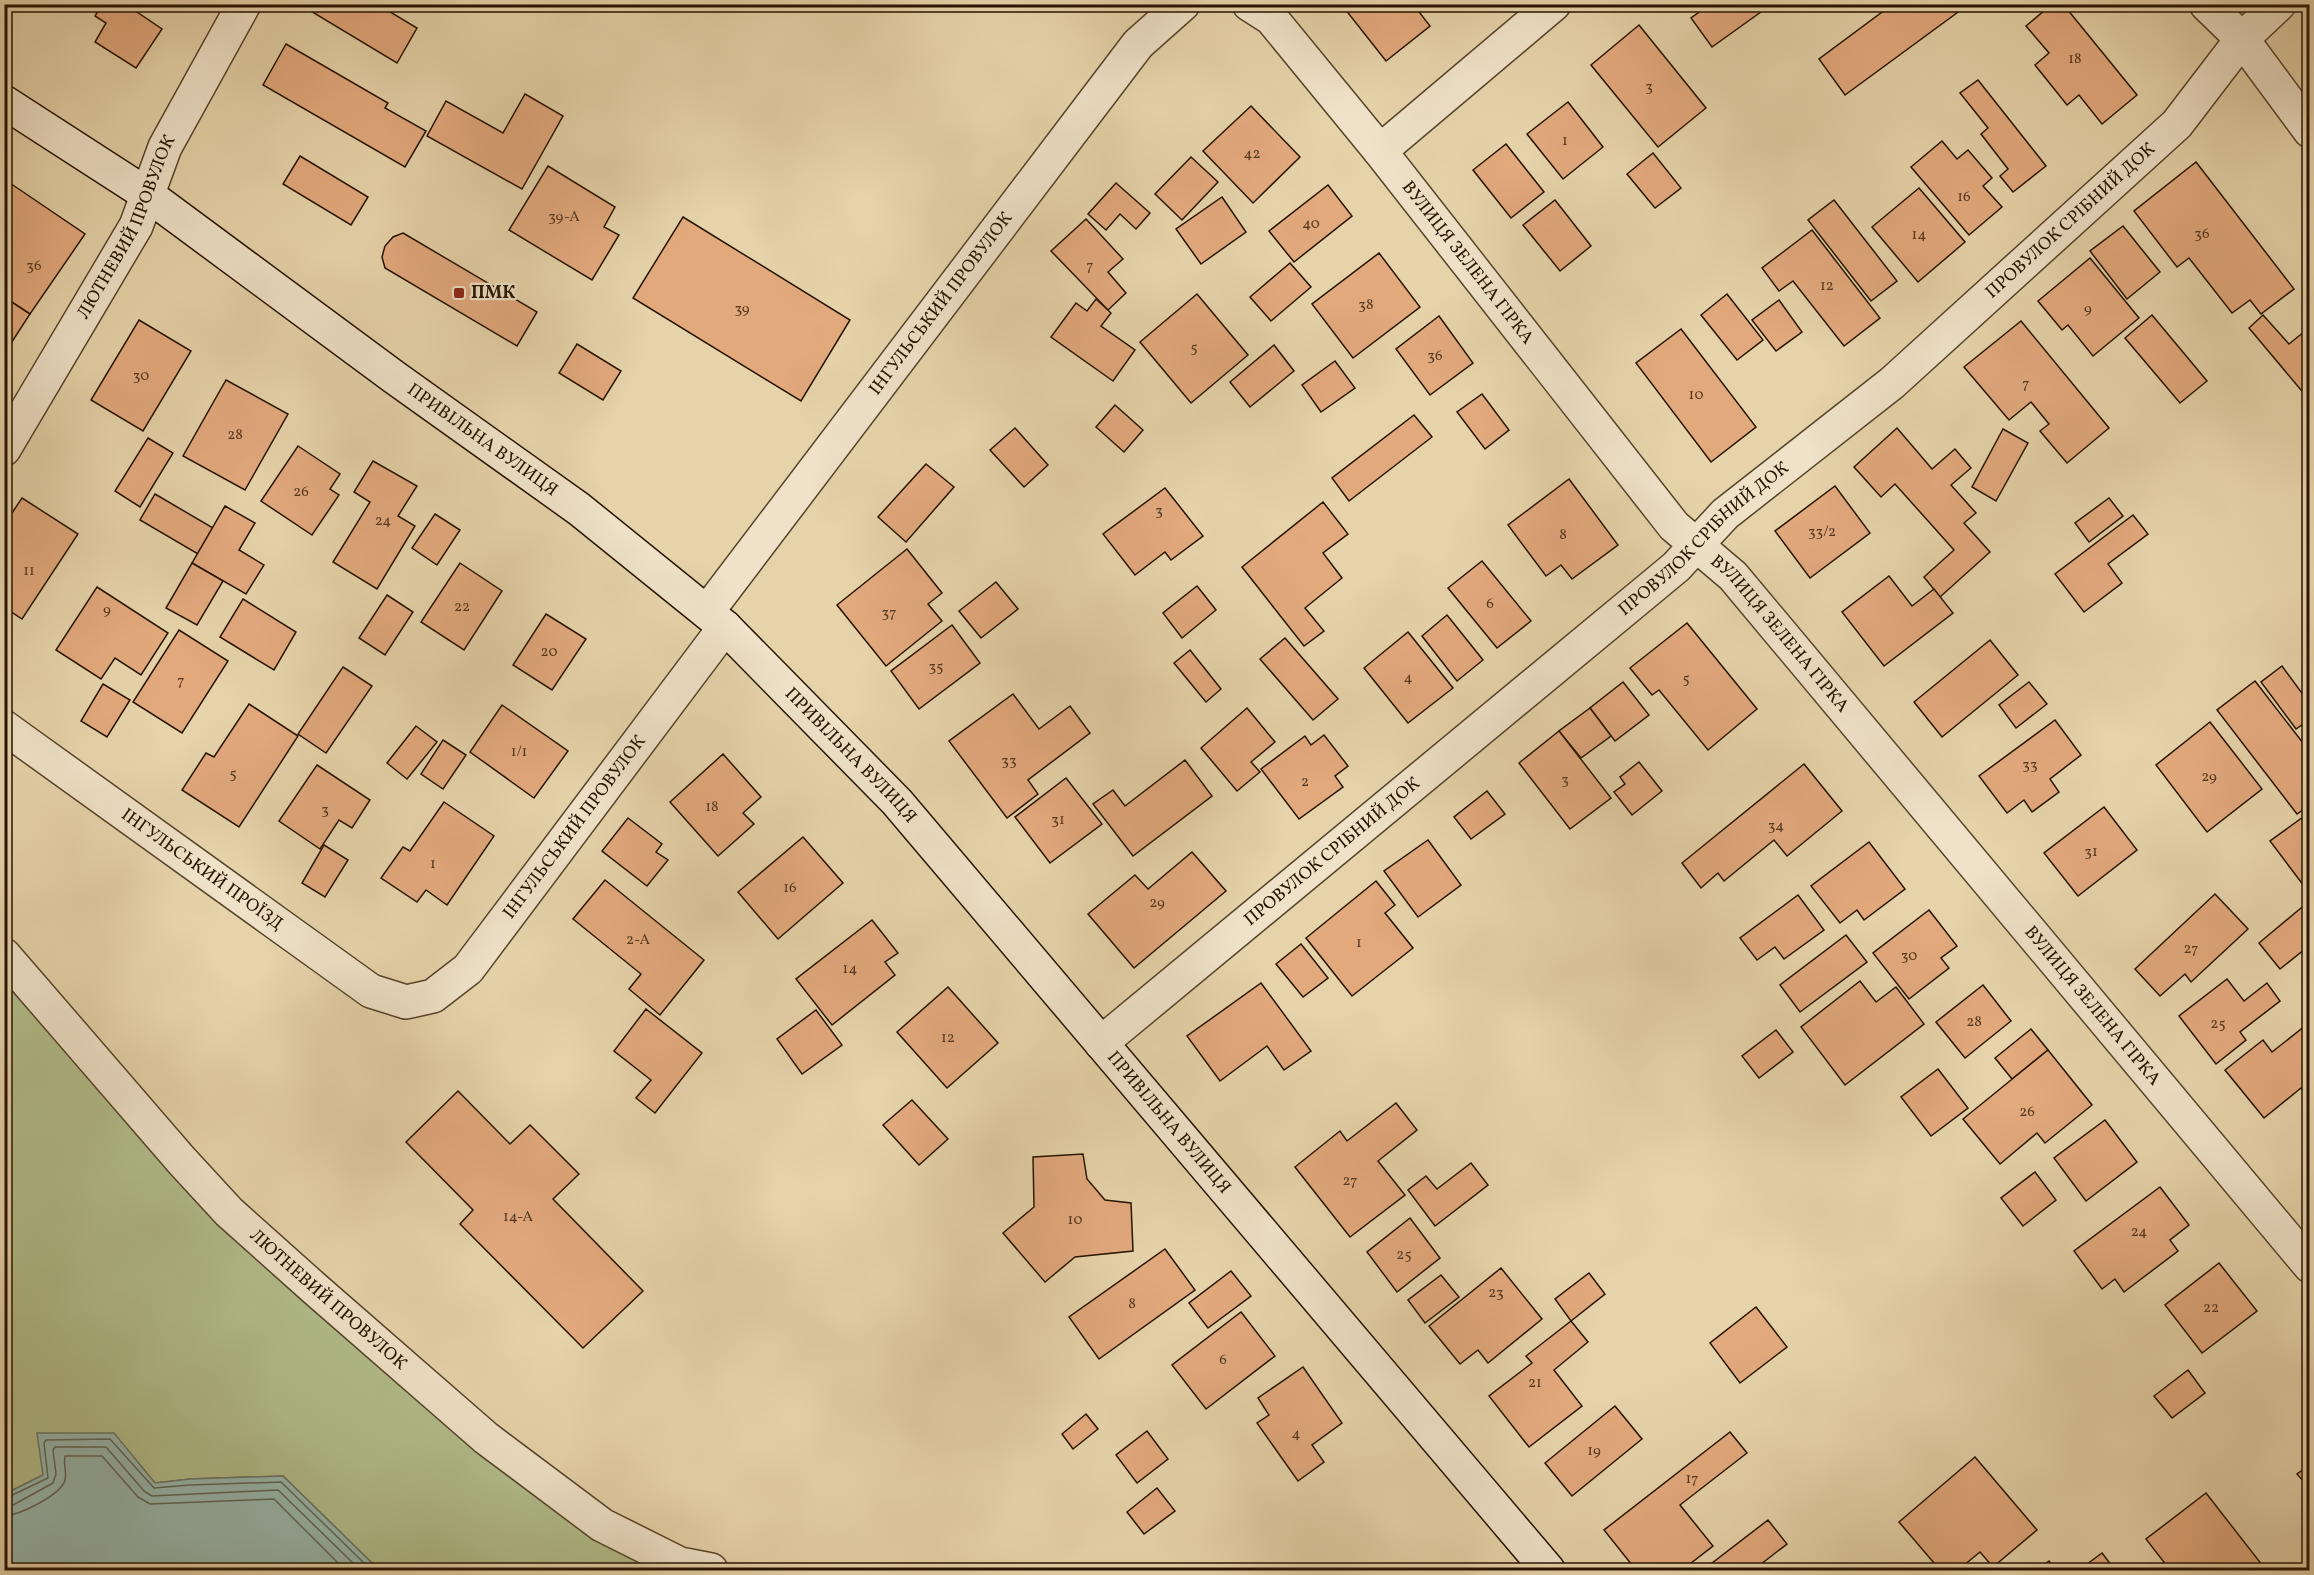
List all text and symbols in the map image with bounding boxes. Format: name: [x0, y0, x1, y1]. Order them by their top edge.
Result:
house number: 18: [2068, 49, 2082, 70]
house number: 3: [1645, 77, 1653, 98]
street label: ЛЮТНЕВИЙ ПРОВУЛОК: [71, 131, 182, 324]
house number: 1: [1562, 131, 1568, 152]
street label: ПРОВУЛОК СРІБНИЙ ДОК: [1980, 137, 2161, 305]
house number: 42: [1243, 144, 1261, 165]
street label: ВУЛИЦЯ ЗЕЛЕНА ГІРКА: [1396, 176, 1540, 350]
house number: 16: [1957, 187, 1971, 208]
house number: 39-А: [548, 207, 580, 228]
street label: ІНГУЛЬСЬКИЙ ПРОВУЛОК: [863, 207, 1019, 400]
house number: 40: [1302, 214, 1320, 235]
house number: 36: [2194, 224, 2210, 245]
house number: 14: [1912, 225, 1926, 246]
house number: 36: [26, 256, 42, 277]
house number: 7: [1086, 256, 1094, 277]
house number: 12: [1820, 276, 1834, 297]
place label: ПМК: [471, 281, 515, 306]
marker: ПМК: [452, 286, 466, 300]
house number: 38: [1358, 295, 1374, 316]
house number: 39: [734, 299, 750, 320]
house number: 9: [2084, 299, 2092, 320]
house number: 5: [1190, 338, 1198, 359]
house number: 36: [1427, 346, 1443, 367]
house number: 30: [133, 366, 149, 387]
house number: 7: [2022, 374, 2030, 395]
street label: ПРИВІЛЬНА ВУЛИЦЯ: [402, 378, 563, 503]
house number: 10: [1689, 385, 1703, 406]
house number: 28: [227, 425, 243, 446]
street label: ПРОВУЛОК СРІБНИЙ ДОК: [1613, 456, 1794, 622]
house number: 26: [293, 482, 309, 503]
house number: 3: [1155, 501, 1163, 522]
house number: 24: [375, 511, 391, 532]
house number: 33/2: [1808, 522, 1836, 543]
house number: 8: [1559, 525, 1567, 546]
street label: ВУЛИЦЯ ЗЕЛЕНА ГІРКА: [1705, 549, 1855, 718]
house number: 11: [23, 561, 35, 582]
house number: 6: [1486, 594, 1494, 615]
house number: 22: [454, 597, 470, 618]
house number: 9: [103, 600, 111, 621]
house number: 37: [882, 603, 896, 624]
house number: 20: [541, 642, 557, 663]
house number: 35: [929, 657, 943, 678]
house number: 4: [1404, 668, 1413, 689]
house number: 5: [1682, 669, 1690, 690]
house number: 7: [177, 671, 185, 692]
street label: ПРИВІЛЬНА ВУЛИЦЯ: [779, 682, 922, 829]
street label: ІНГУЛЬСЬКИЙ ПРОВУЛОК: [497, 730, 652, 924]
house number: 1/1: [511, 742, 527, 763]
house number: 33: [1001, 751, 1017, 772]
house number: 33: [2022, 755, 2038, 776]
house number: 5: [229, 764, 237, 785]
house number: 29: [2201, 767, 2217, 788]
house number: 3: [1561, 770, 1569, 791]
street label: ПРОВУЛОК СРІБНИЙ ДОК: [1239, 771, 1425, 932]
house number: 2: [1301, 772, 1309, 793]
house number: 18: [705, 797, 719, 818]
house number: 3: [321, 800, 329, 821]
street label: ІНГУЛЬСЬКИЙ ПРОЇЗД: [116, 803, 288, 936]
house number: 31: [1051, 810, 1065, 831]
house number: 34: [1768, 816, 1784, 837]
house number: 31: [2084, 842, 2098, 863]
house number: 1: [430, 854, 436, 875]
house number: 16: [783, 878, 797, 899]
house number: 29: [1149, 893, 1165, 914]
street label: ВУЛИЦЯ ЗЕЛЕНА ГІРКА: [2018, 920, 2167, 1091]
house number: 2-А: [626, 930, 650, 951]
house number: 1: [1356, 933, 1362, 954]
house number: 27: [2184, 939, 2198, 960]
house number: 30: [1901, 946, 1917, 967]
house number: 14: [843, 959, 857, 980]
house number: 28: [1966, 1012, 1982, 1033]
house number: 25: [2210, 1014, 2226, 1035]
house number: 12: [941, 1028, 955, 1049]
street label: ПРИВІЛЬНА ВУЛИЦЯ: [1101, 1046, 1236, 1199]
house number: 26: [2019, 1102, 2035, 1123]
house number: 27: [1343, 1171, 1357, 1192]
house number: 14-А: [503, 1207, 533, 1228]
house number: 10: [1068, 1210, 1082, 1231]
house number: 24: [2131, 1222, 2147, 1243]
street label: ЛЮТНЕВИЙ ПРОВУЛОК: [244, 1224, 412, 1376]
house number: 25: [1396, 1245, 1412, 1266]
house number: 23: [1488, 1283, 1504, 1304]
house number: 8: [1128, 1294, 1136, 1315]
house number: 22: [2203, 1298, 2219, 1319]
house number: 6: [1219, 1350, 1227, 1371]
house number: 21: [1528, 1373, 1542, 1394]
house number: 4: [1292, 1424, 1301, 1445]
house number: 19: [1587, 1441, 1601, 1462]
house number: 17: [1685, 1469, 1699, 1490]

